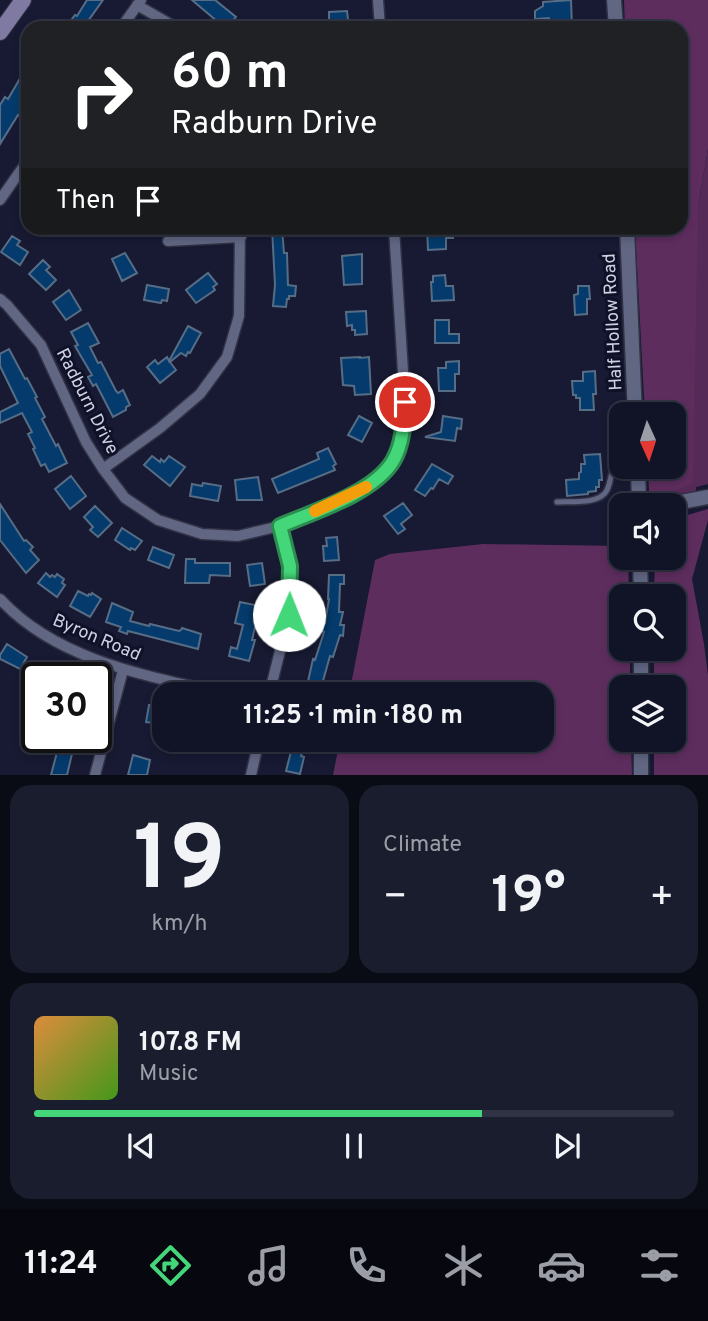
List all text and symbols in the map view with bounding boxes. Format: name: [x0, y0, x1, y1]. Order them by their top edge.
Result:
text: 60 m: [171, 44, 289, 106]
icon: right: [56, 49, 147, 140]
text: Radburn Drive: [171, 105, 377, 145]
icon: arrive: [129, 182, 167, 220]
text: Then: [56, 185, 115, 218]
street label: Half Hollow Road: [598, 253, 629, 391]
street label: Radburn Drive: [50, 345, 123, 459]
pin: [375, 372, 435, 432]
icon: arrive: [386, 383, 424, 421]
north arrow: [609, 402, 686, 480]
map controls: [609, 402, 686, 752]
button: sound: [609, 493, 686, 570]
position arrow: [252, 578, 326, 652]
button: search: [609, 584, 686, 661]
street label: Byron Road: [49, 610, 144, 667]
speed limit sign: 30: [21, 662, 112, 753]
button: layers: [609, 675, 686, 752]
text: 11:25 · 1 min · 180 m: [243, 700, 463, 733]
text: 19: [133, 807, 226, 922]
text: Climate: [383, 831, 462, 860]
text: 19°: [491, 865, 566, 931]
text: −: [383, 874, 408, 923]
text: +: [649, 874, 674, 923]
text: km/h: [152, 910, 207, 939]
text: 107.8 FM: [139, 1027, 242, 1060]
text: Music: [139, 1060, 199, 1089]
icon: previous: [122, 1127, 160, 1165]
icon: pause: [335, 1127, 373, 1165]
icon: next: [548, 1127, 586, 1165]
icon: directions: [146, 1241, 195, 1290]
icon: music: [244, 1241, 293, 1290]
icon: phone: [342, 1241, 391, 1290]
icon: climate: [439, 1241, 488, 1290]
icon: car: [537, 1241, 586, 1290]
icon: filters: [635, 1241, 684, 1290]
text: 11:24: [24, 1245, 98, 1285]

